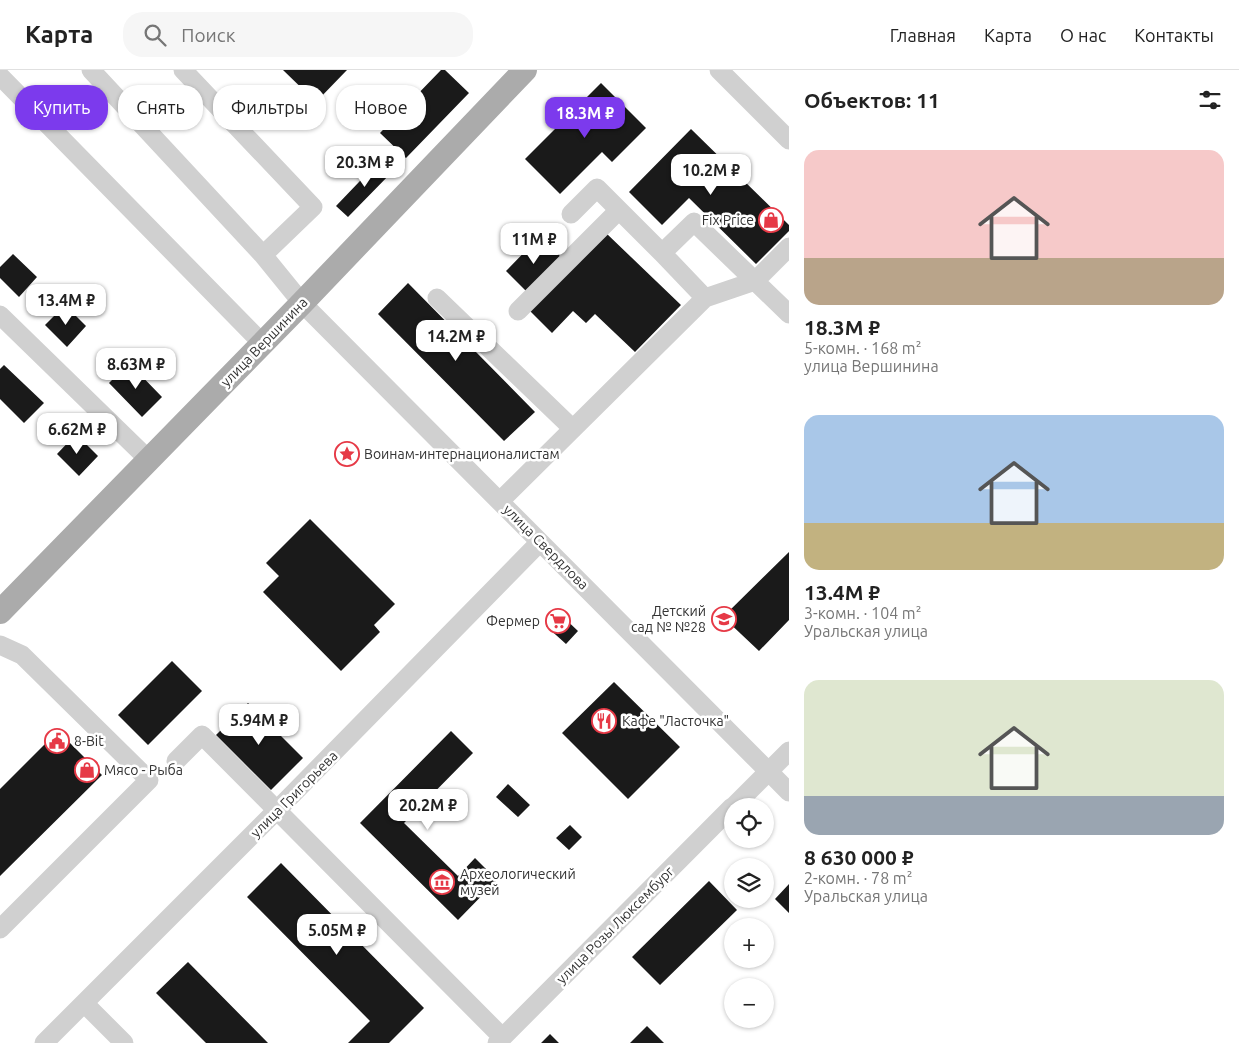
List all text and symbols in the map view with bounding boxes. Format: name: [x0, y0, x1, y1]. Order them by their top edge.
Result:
search box: [123, 12, 473, 57]
text: Карта: [25, 21, 93, 48]
icon: search: [141, 21, 169, 49]
text: Поиск: [181, 24, 235, 46]
text: Главная: [890, 25, 956, 45]
text: Карта: [984, 25, 1032, 45]
text: О нас: [1060, 25, 1106, 45]
text: Контакты: [1134, 25, 1214, 45]
chip: Купить: [15, 85, 108, 130]
chip: Снять: [118, 85, 203, 130]
chip: Фильтры: [213, 85, 326, 130]
chip: Новое: [336, 85, 426, 130]
icon: filters: [1196, 86, 1224, 114]
text: Объектов: 11: [804, 88, 940, 112]
pin: 18.3M ₽: [539, 97, 631, 139]
text: 18.3M ₽: [556, 104, 614, 122]
pin: 20.3M ₽: [319, 146, 411, 188]
text: 20.3M ₽: [336, 153, 394, 171]
pin: 10.2M ₽: [665, 154, 757, 196]
text: 10.2M ₽: [682, 161, 740, 179]
icon: home: [969, 183, 1059, 273]
shop icon: Fix Price: [758, 207, 784, 233]
place label: Fix Price: [702, 212, 754, 228]
pin: 11M ₽: [499, 222, 569, 265]
text: 11M ₽: [511, 230, 557, 248]
pin: 13.4M ₽: [20, 284, 112, 326]
text: 13.4M ₽: [37, 291, 95, 309]
street label: улица Вершинина: [217, 294, 311, 390]
text: 18.3M ₽: [804, 315, 880, 339]
pin: 14.2M ₽: [410, 320, 502, 362]
text: 14.2M ₽: [427, 327, 485, 345]
text: 5-комн. · 168 m²: [804, 339, 921, 357]
pin: 8.63M ₽: [90, 348, 182, 390]
text: 8.63M ₽: [107, 355, 165, 373]
text: улица Вершинина: [804, 357, 939, 375]
pin: 6.62M ₽: [31, 412, 123, 455]
text: 6.62M ₽: [48, 420, 106, 438]
place icon: Воинам-интернационалистам: [334, 441, 360, 467]
place label: Воинам-интернационалистам: [364, 446, 560, 462]
icon: home: [969, 448, 1059, 538]
street label: улица Свердлова: [500, 501, 592, 593]
text: 13.4M ₽: [804, 580, 880, 604]
place label: Детский сад № №28: [631, 603, 706, 635]
text: 3-комн. · 104 m²: [804, 604, 921, 622]
school or university icon: Детский сад № №28: [711, 606, 737, 632]
supermarket icon: Фермер: [545, 608, 571, 634]
place label: Фермер: [486, 613, 540, 629]
text: Уральская улица: [804, 622, 928, 640]
pin: 5.94M ₽: [213, 704, 305, 746]
restaurant icon: Кафе "Ласточка": [591, 708, 617, 734]
text: 5.94M ₽: [230, 711, 288, 729]
place label: Кафе "Ласточка": [622, 713, 729, 729]
icon: home: [969, 713, 1059, 803]
public building icon: 8-Bit: [44, 728, 70, 754]
place label: 8-Bit: [74, 733, 104, 749]
street label: улица Григорьева: [247, 747, 341, 841]
shop icon: Мясо - Рыба: [74, 757, 100, 783]
place label: Мясо - Рыба: [104, 762, 183, 778]
pin: 20.2M ₽: [382, 788, 474, 831]
text: 20.2M ₽: [399, 796, 457, 814]
map controls: [724, 798, 774, 1028]
button: locate: [724, 798, 774, 848]
text: 8 630 000 ₽: [804, 845, 914, 869]
button: layers: [724, 858, 774, 908]
street label: улица Розы Люксембург: [553, 863, 677, 987]
place label: Археологический музей: [460, 866, 576, 898]
museum icon: Археологический музей: [429, 869, 455, 895]
text: 2-комн. · 78 m²: [804, 869, 912, 887]
text: Уральская улица: [804, 887, 928, 905]
pin: 5.05M ₽: [291, 914, 383, 956]
button: +: [724, 918, 774, 968]
text: 5.05M ₽: [308, 921, 366, 939]
button: −: [724, 978, 774, 1028]

